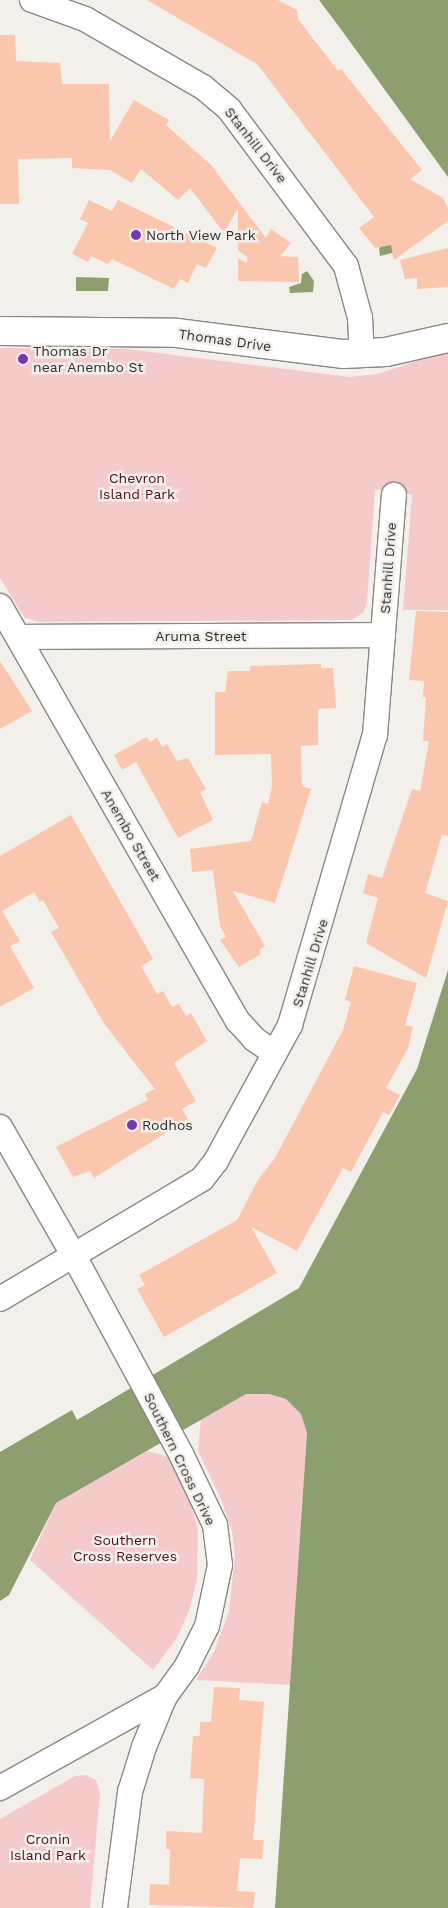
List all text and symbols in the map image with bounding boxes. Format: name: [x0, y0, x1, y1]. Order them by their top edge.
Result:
street label: Stanhill Drive: [221, 104, 291, 186]
place label: North View Park: [146, 227, 256, 243]
marker: North View Park: [130, 229, 142, 241]
street label: Thomas Drive: [178, 325, 272, 355]
place label: Thomas Dr near Anembo St: [33, 343, 144, 376]
marker: Thomas Dr near Anembo St: [17, 353, 29, 365]
park label: Chevron Island Park: [99, 470, 175, 502]
street label: Stanhill Drive: [376, 522, 400, 614]
street label: Aruma Street: [155, 628, 247, 644]
street label: Anembo Street: [98, 786, 164, 884]
street label: Stanhill Drive: [289, 917, 331, 1009]
place label: Rodhos: [142, 1117, 193, 1133]
marker: Rodhos: [126, 1119, 138, 1131]
street label: Southern Cross Drive: [141, 1390, 219, 1528]
park label: Southern Cross Reserves: [73, 1532, 177, 1564]
park label: Cronin Island Park: [10, 1831, 86, 1864]

